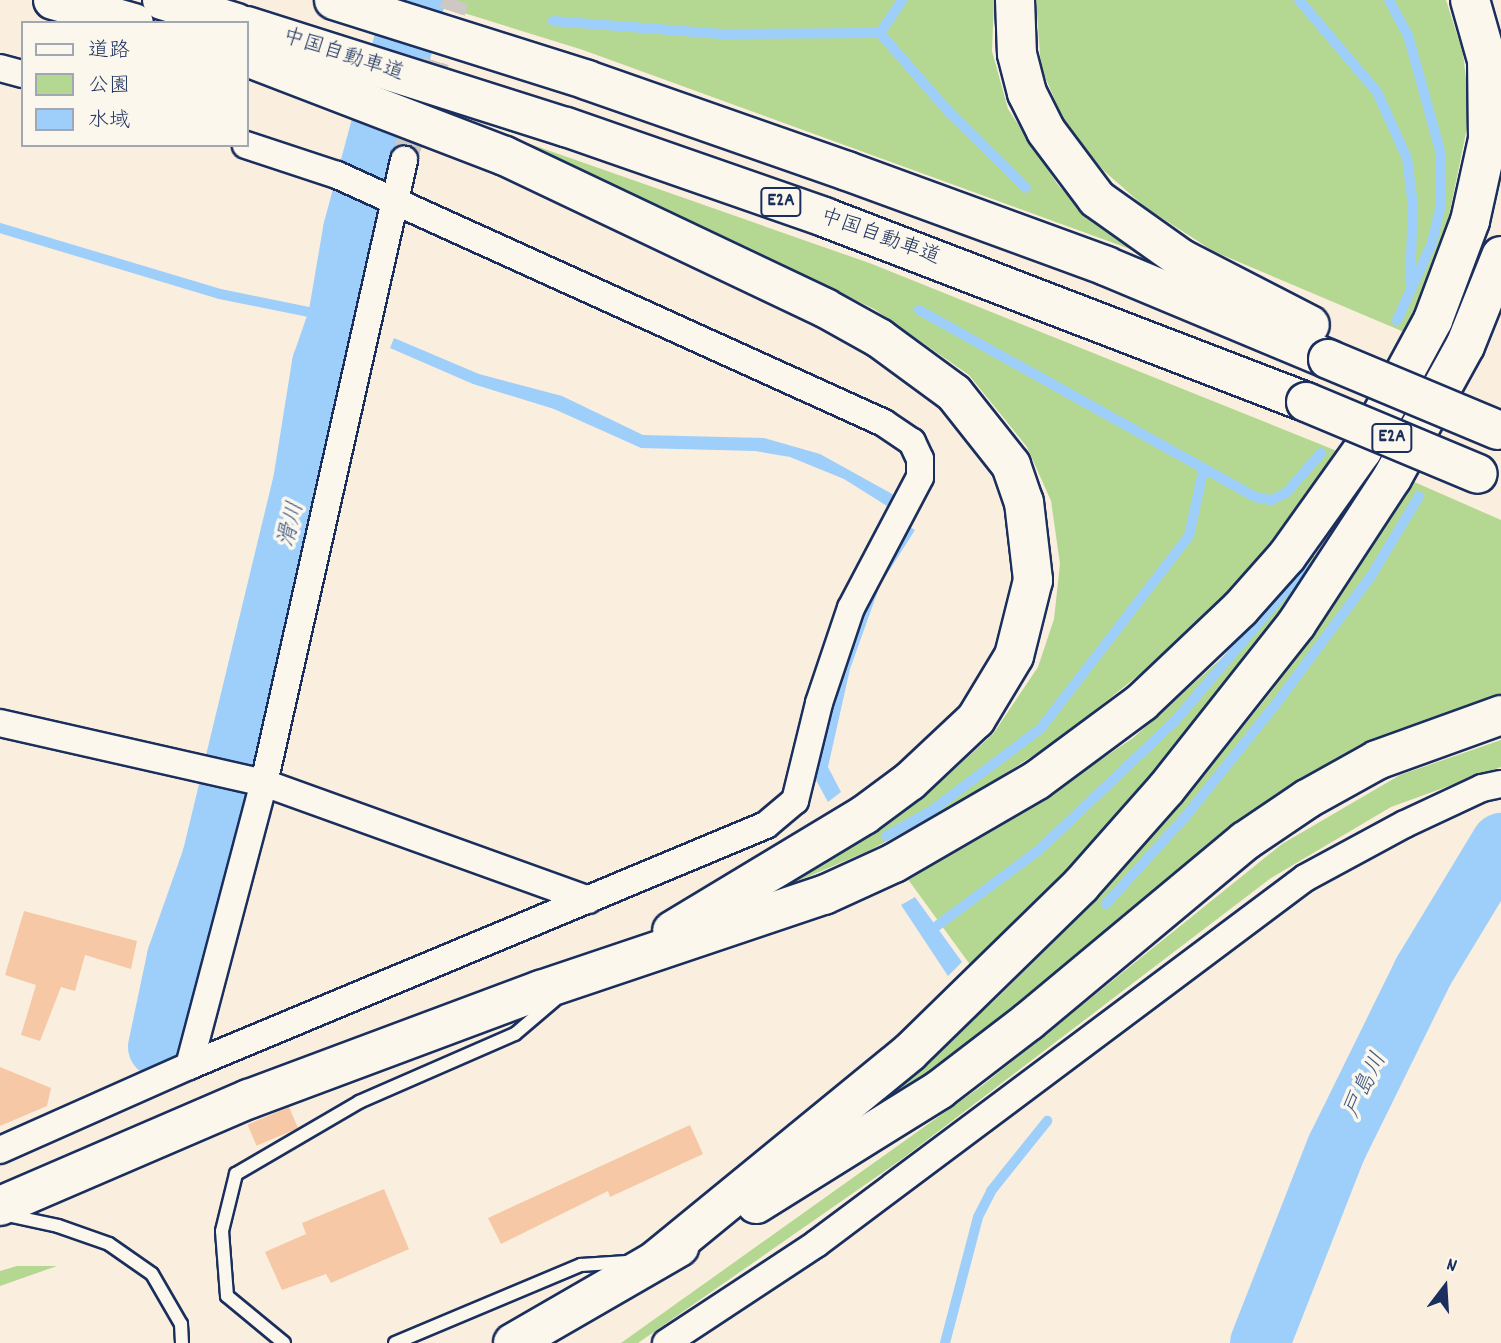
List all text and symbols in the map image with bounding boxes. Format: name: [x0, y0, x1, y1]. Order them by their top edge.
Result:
legend: [21, 21, 248, 147]
street label: 中国自動車道: [279, 25, 407, 87]
text: 道路: [88, 37, 130, 67]
text: 公園: [88, 72, 130, 102]
text: 水域: [88, 107, 130, 137]
road number: E2A: [760, 186, 802, 218]
street label: 中国自動車道: [816, 205, 944, 271]
road number: E2A: [1371, 422, 1413, 453]
water label: 滑川: [274, 499, 312, 551]
water label: 戸島川: [1339, 1049, 1395, 1123]
north arrow: [1410, 1252, 1480, 1322]
text: N: [1443, 1252, 1460, 1281]

